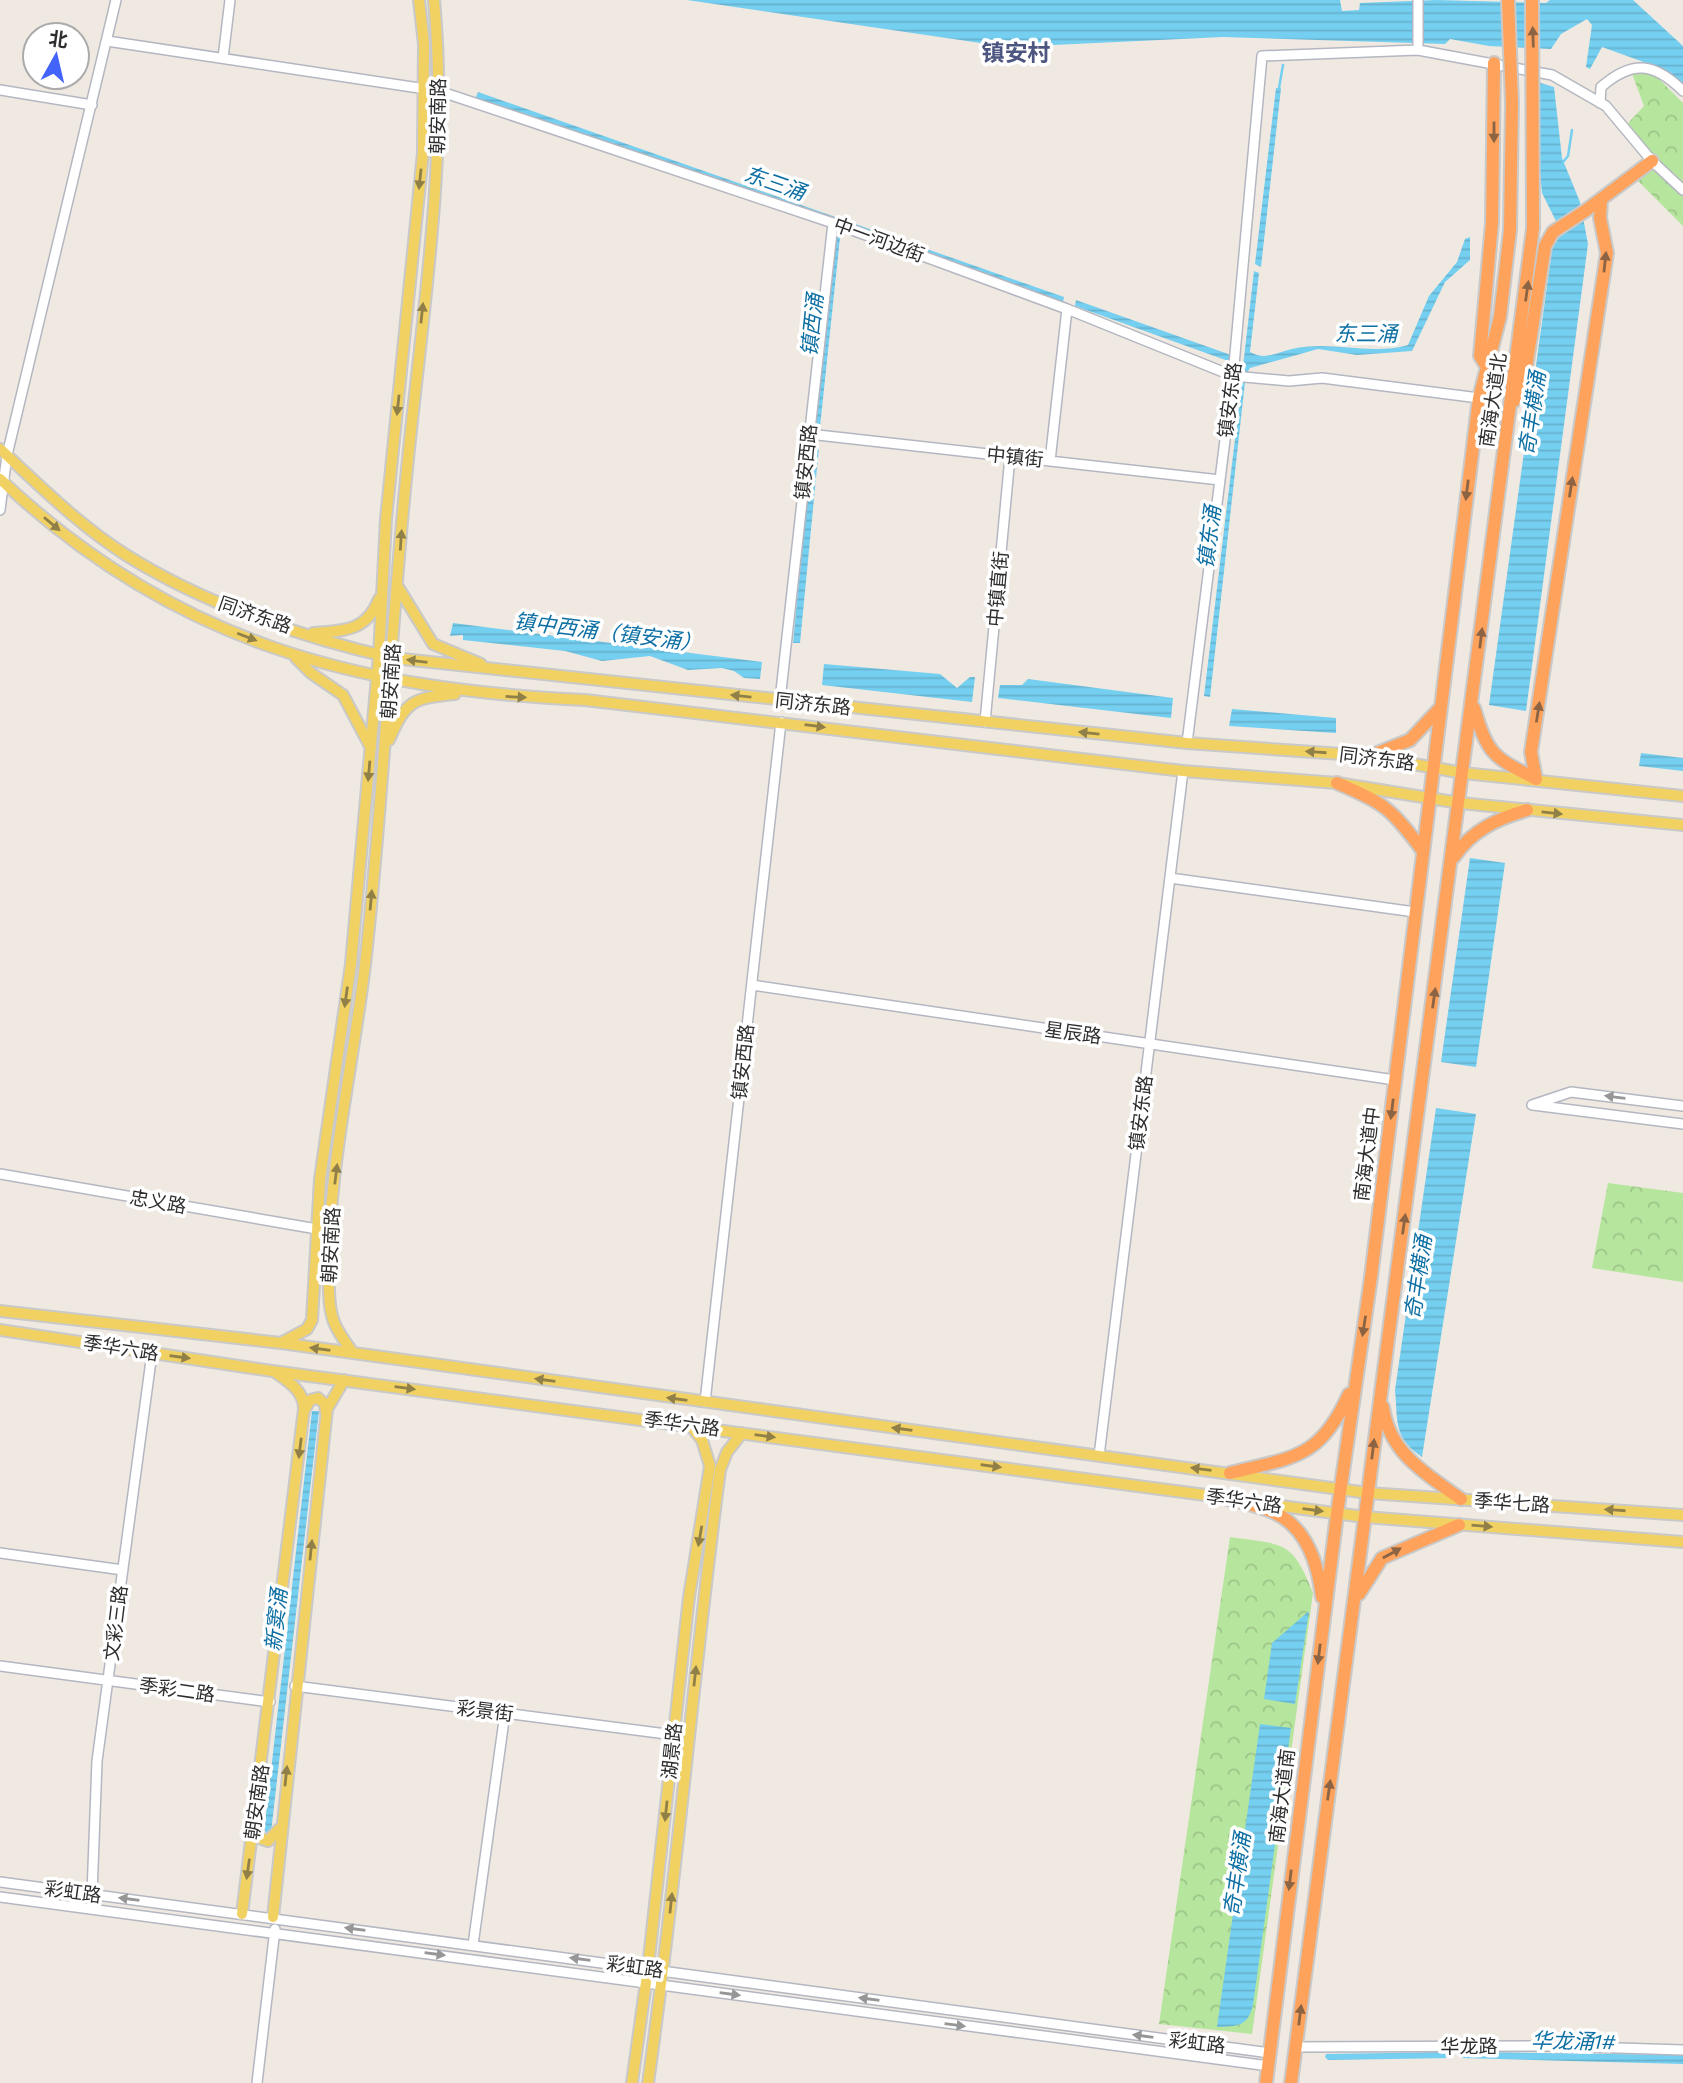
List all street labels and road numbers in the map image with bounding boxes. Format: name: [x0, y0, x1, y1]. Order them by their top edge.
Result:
street label: 朝安南路: [426, 78, 450, 154]
street label: 中一河边街: [830, 213, 928, 267]
street label: 南海大道北: [1475, 351, 1511, 449]
street label: 镇安东路: [1214, 361, 1246, 439]
street label: 镇安西路: [791, 423, 821, 501]
street label: 中镇街: [985, 443, 1045, 471]
street label: 中镇直街: [983, 550, 1013, 628]
street label: 同济东路: [215, 592, 295, 638]
street label: 朝安南路: [377, 642, 405, 720]
street label: 同济东路: [774, 689, 852, 719]
street label: 同济东路: [1338, 743, 1416, 775]
street label: 星辰路: [1043, 1018, 1103, 1048]
street label: 镇安西路: [728, 1023, 758, 1101]
street label: 镇安东路: [1125, 1074, 1157, 1152]
street label: 南海大道中: [1350, 1105, 1384, 1203]
street label: 忠义路: [128, 1186, 188, 1218]
street label: 朝安南路: [318, 1206, 344, 1284]
street label: 季华六路: [82, 1331, 160, 1365]
street label: 季华六路: [643, 1407, 721, 1441]
street label: 季华六路: [1205, 1484, 1283, 1518]
street label: 季华七路: [1473, 1489, 1551, 1517]
street label: 文彩三路: [100, 1584, 132, 1662]
street label: 季彩二路: [138, 1673, 216, 1707]
street label: 彩景街: [455, 1696, 515, 1726]
street label: 湖景路: [658, 1721, 686, 1781]
street label: 南海大道南: [1265, 1747, 1299, 1845]
street label: 朝安南路: [240, 1763, 274, 1841]
street label: 彩虹路: [43, 1877, 103, 1907]
street label: 彩虹路: [605, 1952, 665, 1982]
street label: 彩虹路: [1167, 2028, 1227, 2058]
street label: 华龙路: [1440, 2035, 1498, 2058]

